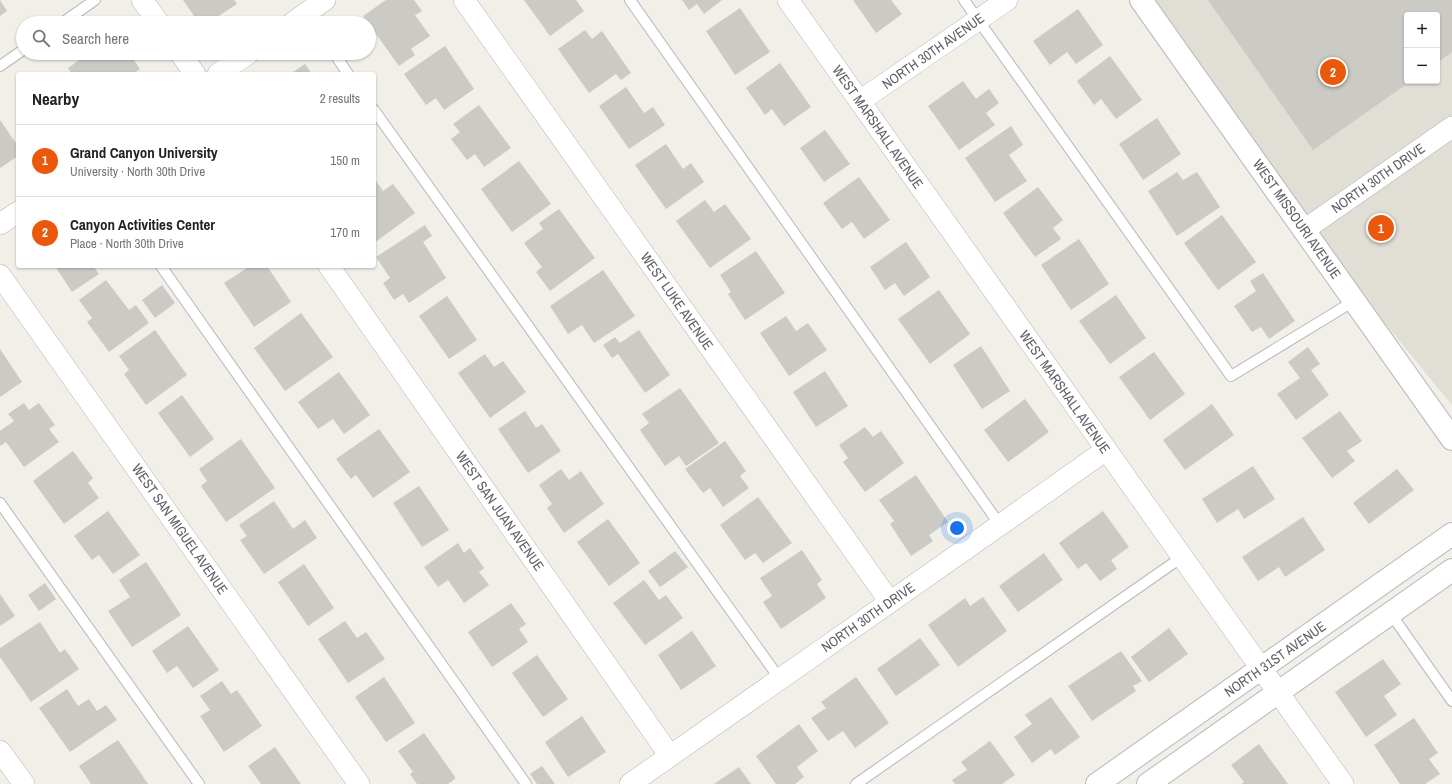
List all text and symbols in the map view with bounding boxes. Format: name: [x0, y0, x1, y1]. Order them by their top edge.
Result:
street label: NORTH 30TH AVENUE: [878, 9, 988, 93]
map controls: [1404, 12, 1440, 84]
button: +: [1404, 12, 1440, 48]
search box: [16, 16, 376, 60]
icon: search: [30, 27, 52, 49]
text: Search here: [62, 28, 129, 49]
button: −: [1404, 48, 1440, 84]
pin: 2: [1320, 57, 1346, 87]
street label: WEST MARSHALL AVENUE: [829, 62, 927, 192]
text: Nearby: [32, 87, 79, 110]
text: 2 results: [320, 90, 360, 107]
street label: NORTH 30TH DRIVE: [1328, 139, 1428, 217]
text: Grand Canyon University: [70, 142, 218, 163]
text: 1: [42, 152, 48, 169]
text: 150 m: [330, 152, 360, 169]
street label: WEST MISSOURI AVENUE: [1249, 156, 1345, 282]
text: University · North 30th Drive: [70, 163, 205, 180]
pin: 1: [1368, 213, 1394, 243]
text: Canyon Activities Center: [70, 214, 215, 235]
text: 2: [42, 224, 48, 241]
text: 170 m: [330, 224, 360, 241]
text: Place · North 30th Drive: [70, 235, 184, 252]
street label: WEST LUKE AVENUE: [637, 249, 717, 353]
street label: WEST MARSHALL AVENUE: [1016, 327, 1114, 457]
street label: WEST SAN JUAN AVENUE: [452, 448, 548, 574]
street label: WEST SAN MIGUEL AVENUE: [128, 460, 232, 598]
your location: [947, 518, 967, 538]
street label: NORTH 30TH DRIVE: [818, 578, 918, 656]
street label: NORTH 31ST AVENUE: [1221, 617, 1329, 701]

